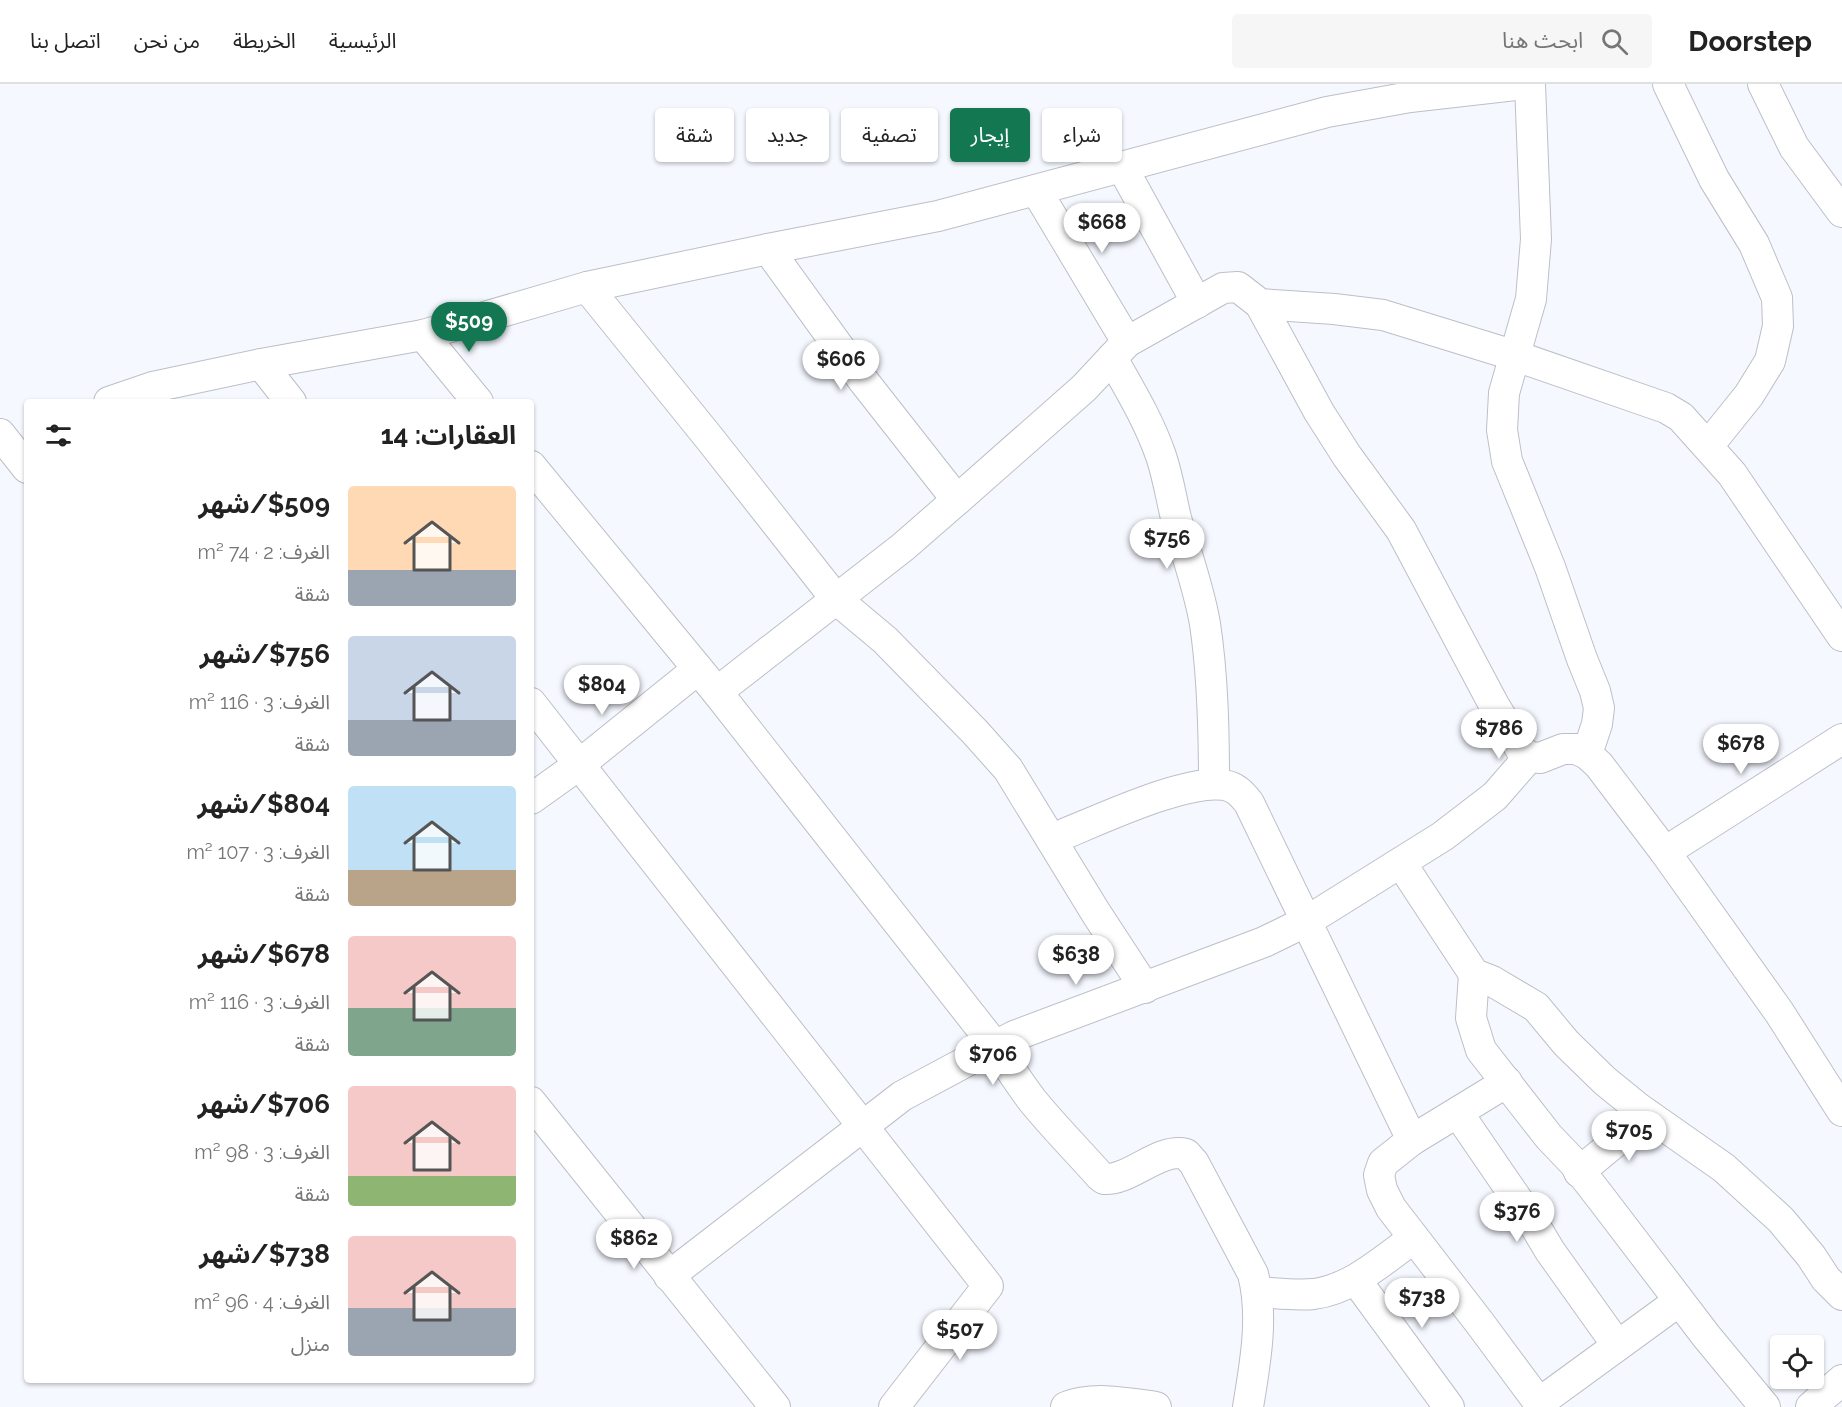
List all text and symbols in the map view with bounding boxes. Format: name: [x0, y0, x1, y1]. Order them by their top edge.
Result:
search box: [1232, 14, 1652, 68]
icon: search: [1598, 25, 1631, 58]
text: Doorstep: [1688, 25, 1812, 58]
text: ابحث هنا: [1502, 27, 1583, 53]
text: اتصل بنا: [30, 28, 101, 53]
text: من نحن: [134, 28, 200, 53]
text: الخريطة: [233, 28, 296, 53]
text: الرئيسية: [329, 28, 396, 53]
chip: شقة: [655, 108, 734, 162]
chip: جديد: [746, 108, 829, 162]
chip: تصفية: [841, 108, 938, 162]
chip: إيجار: [950, 108, 1030, 162]
chip: شراء: [1042, 108, 1122, 162]
pin: $668: [1066, 203, 1138, 254]
text: $668: [1077, 210, 1127, 234]
pin: $509: [433, 302, 505, 353]
text: $509: [445, 309, 493, 333]
pin: $606: [805, 340, 877, 391]
text: $606: [816, 347, 866, 371]
icon: filters: [42, 419, 75, 452]
text: العقارات: 14: [381, 420, 516, 450]
text: $509/شهر: [198, 489, 330, 519]
icon: home: [396, 510, 468, 582]
pin: $756: [1131, 519, 1203, 570]
text: $756: [1144, 526, 1190, 550]
text: الغرف: 2 · 74 m²: [198, 540, 330, 564]
text: شقة: [295, 582, 330, 606]
text: $756/شهر: [200, 639, 330, 669]
icon: home: [396, 660, 468, 732]
pin: $804: [566, 665, 638, 716]
text: $804: [578, 672, 626, 696]
text: الغرف: 3 · 116 m²: [189, 690, 330, 714]
pin: $786: [1463, 709, 1535, 760]
text: $786: [1475, 716, 1523, 740]
pin: $678: [1705, 724, 1777, 775]
text: $678: [1717, 731, 1765, 755]
text: شقة: [295, 732, 330, 756]
text: $804/شهر: [198, 789, 330, 819]
icon: home: [396, 810, 468, 882]
text: الغرف: 3 · 107 m²: [186, 840, 330, 864]
text: شقة: [295, 882, 330, 906]
pin: $638: [1040, 935, 1112, 986]
text: $678/شهر: [198, 939, 330, 969]
text: $638: [1052, 942, 1100, 966]
icon: home: [396, 960, 468, 1032]
text: الغرف: 3 · 116 m²: [189, 990, 330, 1014]
text: شقة: [295, 1032, 330, 1056]
pin: $706: [957, 1035, 1029, 1086]
text: $706: [969, 1042, 1017, 1066]
text: $706/شهر: [198, 1089, 330, 1119]
icon: home: [396, 1110, 468, 1182]
pin: $705: [1593, 1111, 1665, 1162]
text: $705: [1605, 1118, 1653, 1142]
text: الغرف: 3 · 98 m²: [194, 1140, 330, 1164]
text: شقة: [295, 1182, 330, 1206]
pin: $376: [1481, 1192, 1553, 1243]
text: $376: [1493, 1199, 1541, 1223]
pin: $862: [598, 1219, 670, 1270]
text: $862: [610, 1226, 658, 1250]
text: $738/شهر: [199, 1239, 330, 1269]
icon: home: [396, 1260, 468, 1332]
pin: $738: [1386, 1278, 1458, 1329]
text: $738: [1398, 1285, 1446, 1309]
text: الغرف: 4 · 96 m²: [194, 1290, 330, 1314]
pin: $507: [924, 1310, 996, 1361]
text: $507: [936, 1317, 984, 1341]
text: منزل: [291, 1332, 330, 1356]
map controls: [1770, 1335, 1824, 1389]
button: locate: [1770, 1335, 1824, 1389]

